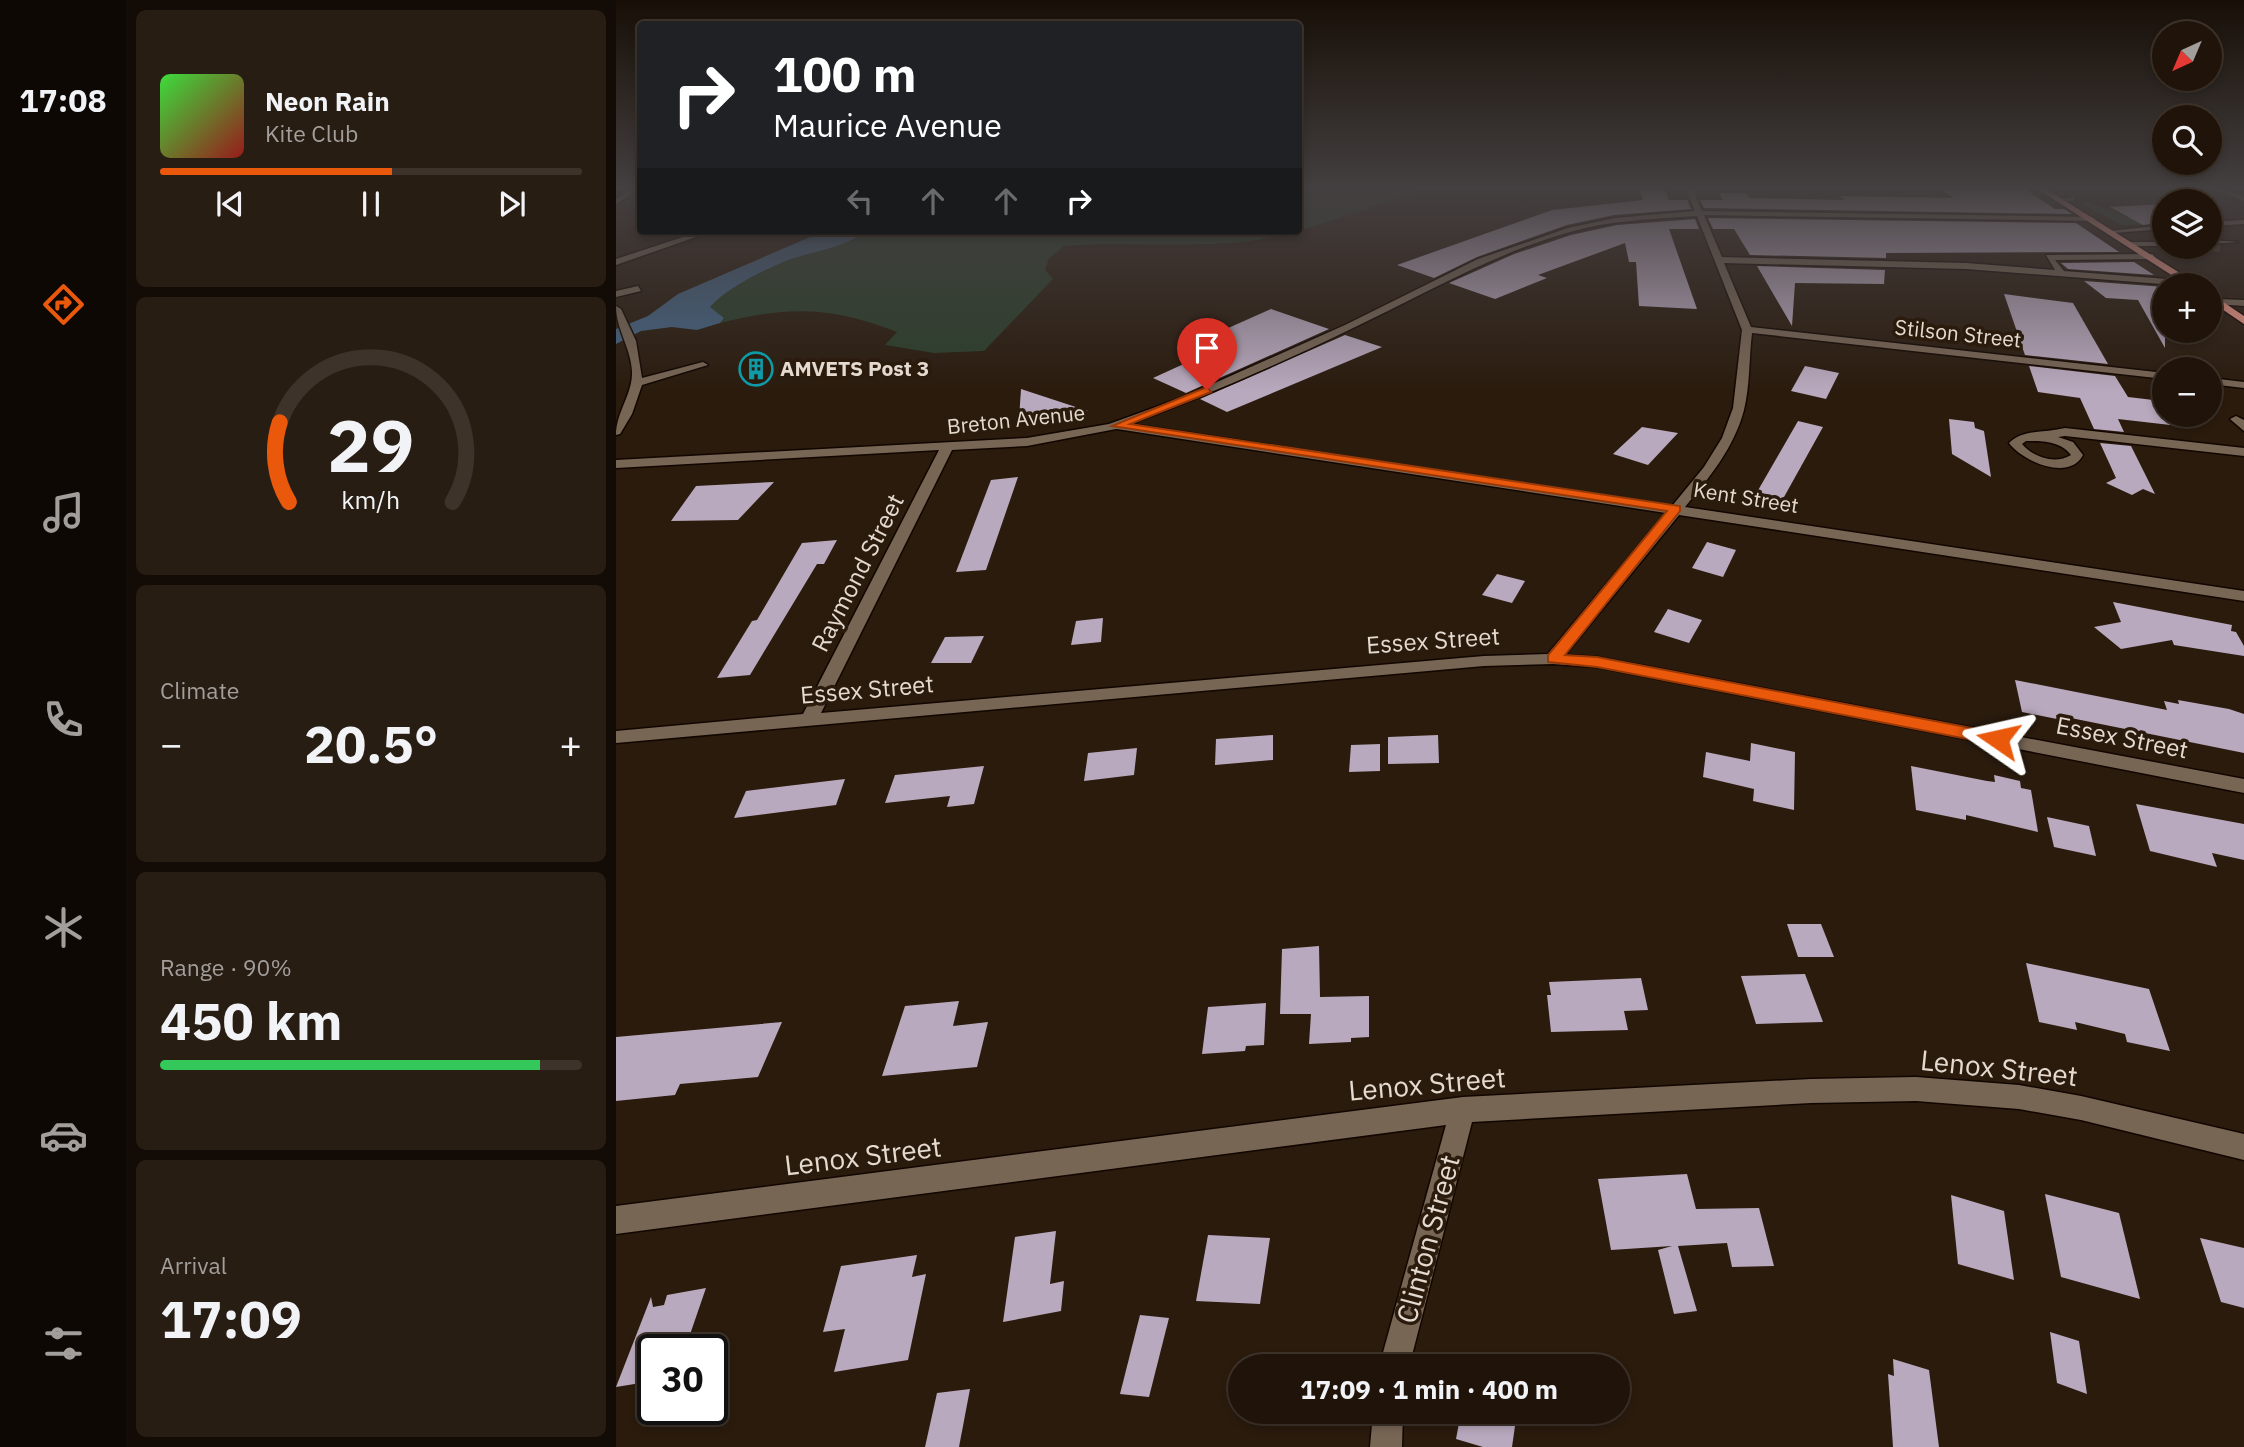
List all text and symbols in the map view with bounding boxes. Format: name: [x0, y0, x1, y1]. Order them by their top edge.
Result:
north arrow: [2152, 21, 2222, 91]
map controls: [2152, 21, 2222, 427]
text: 100 m: [773, 42, 917, 105]
icon: right: [658, 49, 749, 140]
text: 17:08: [19, 79, 107, 121]
text: Neon Rain: [265, 84, 390, 118]
text: Maurice Avenue: [773, 104, 1002, 146]
button: search: [2152, 105, 2222, 175]
text: Kite Club: [265, 118, 358, 148]
icon: left: [841, 182, 879, 220]
icon: ahead: [914, 182, 952, 220]
icon: ahead: [987, 182, 1025, 220]
icon: right: [1060, 182, 1098, 220]
icon: previous: [211, 185, 249, 223]
icon: pause: [352, 185, 390, 223]
icon: next: [493, 185, 531, 223]
button: layers: [2152, 189, 2222, 259]
button: +: [2152, 273, 2222, 343]
icon: directions: [39, 280, 88, 329]
street label: Stilson Street: [1893, 312, 2023, 354]
pin: [1177, 318, 1237, 390]
icon: arrive: [1188, 329, 1226, 367]
building icon: AMVETS Post 3: [737, 350, 775, 388]
place label: AMVETS Post 3: [780, 354, 929, 382]
button: −: [2152, 357, 2222, 427]
text: 29: [327, 398, 415, 493]
street label: Breton Avenue: [945, 398, 1086, 440]
street label: Kent Street: [1692, 475, 1801, 519]
text: km/h: [342, 483, 400, 516]
icon: music: [39, 488, 88, 537]
street label: Raymond Street: [804, 488, 911, 657]
street label: Essex Street: [1365, 619, 1501, 661]
street label: Essex Street: [799, 667, 935, 711]
text: Climate: [160, 675, 239, 705]
icon: phone: [39, 695, 88, 744]
position arrow: [1961, 702, 2035, 776]
street label: Essex Street: [2053, 709, 2191, 765]
text: 20.5°: [304, 710, 438, 777]
text: −: [160, 719, 183, 768]
text: +: [559, 719, 582, 768]
icon: climate: [39, 903, 88, 952]
text: Range · 90%: [160, 952, 292, 982]
text: 450 km: [160, 987, 342, 1054]
street label: Lenox Street: [1919, 1041, 2080, 1094]
street label: Lenox Street: [1347, 1058, 1507, 1109]
icon: car: [39, 1111, 88, 1160]
street label: Lenox Street: [782, 1128, 944, 1183]
street label: Clinton Street: [1387, 1151, 1468, 1327]
text: Arrival: [160, 1250, 227, 1280]
text: 17:09: [160, 1285, 302, 1352]
icon: filters: [39, 1319, 88, 1368]
speed limit sign: 30: [637, 1334, 728, 1425]
text: 17:09 · 1 min · 400 m: [1300, 1372, 1558, 1406]

